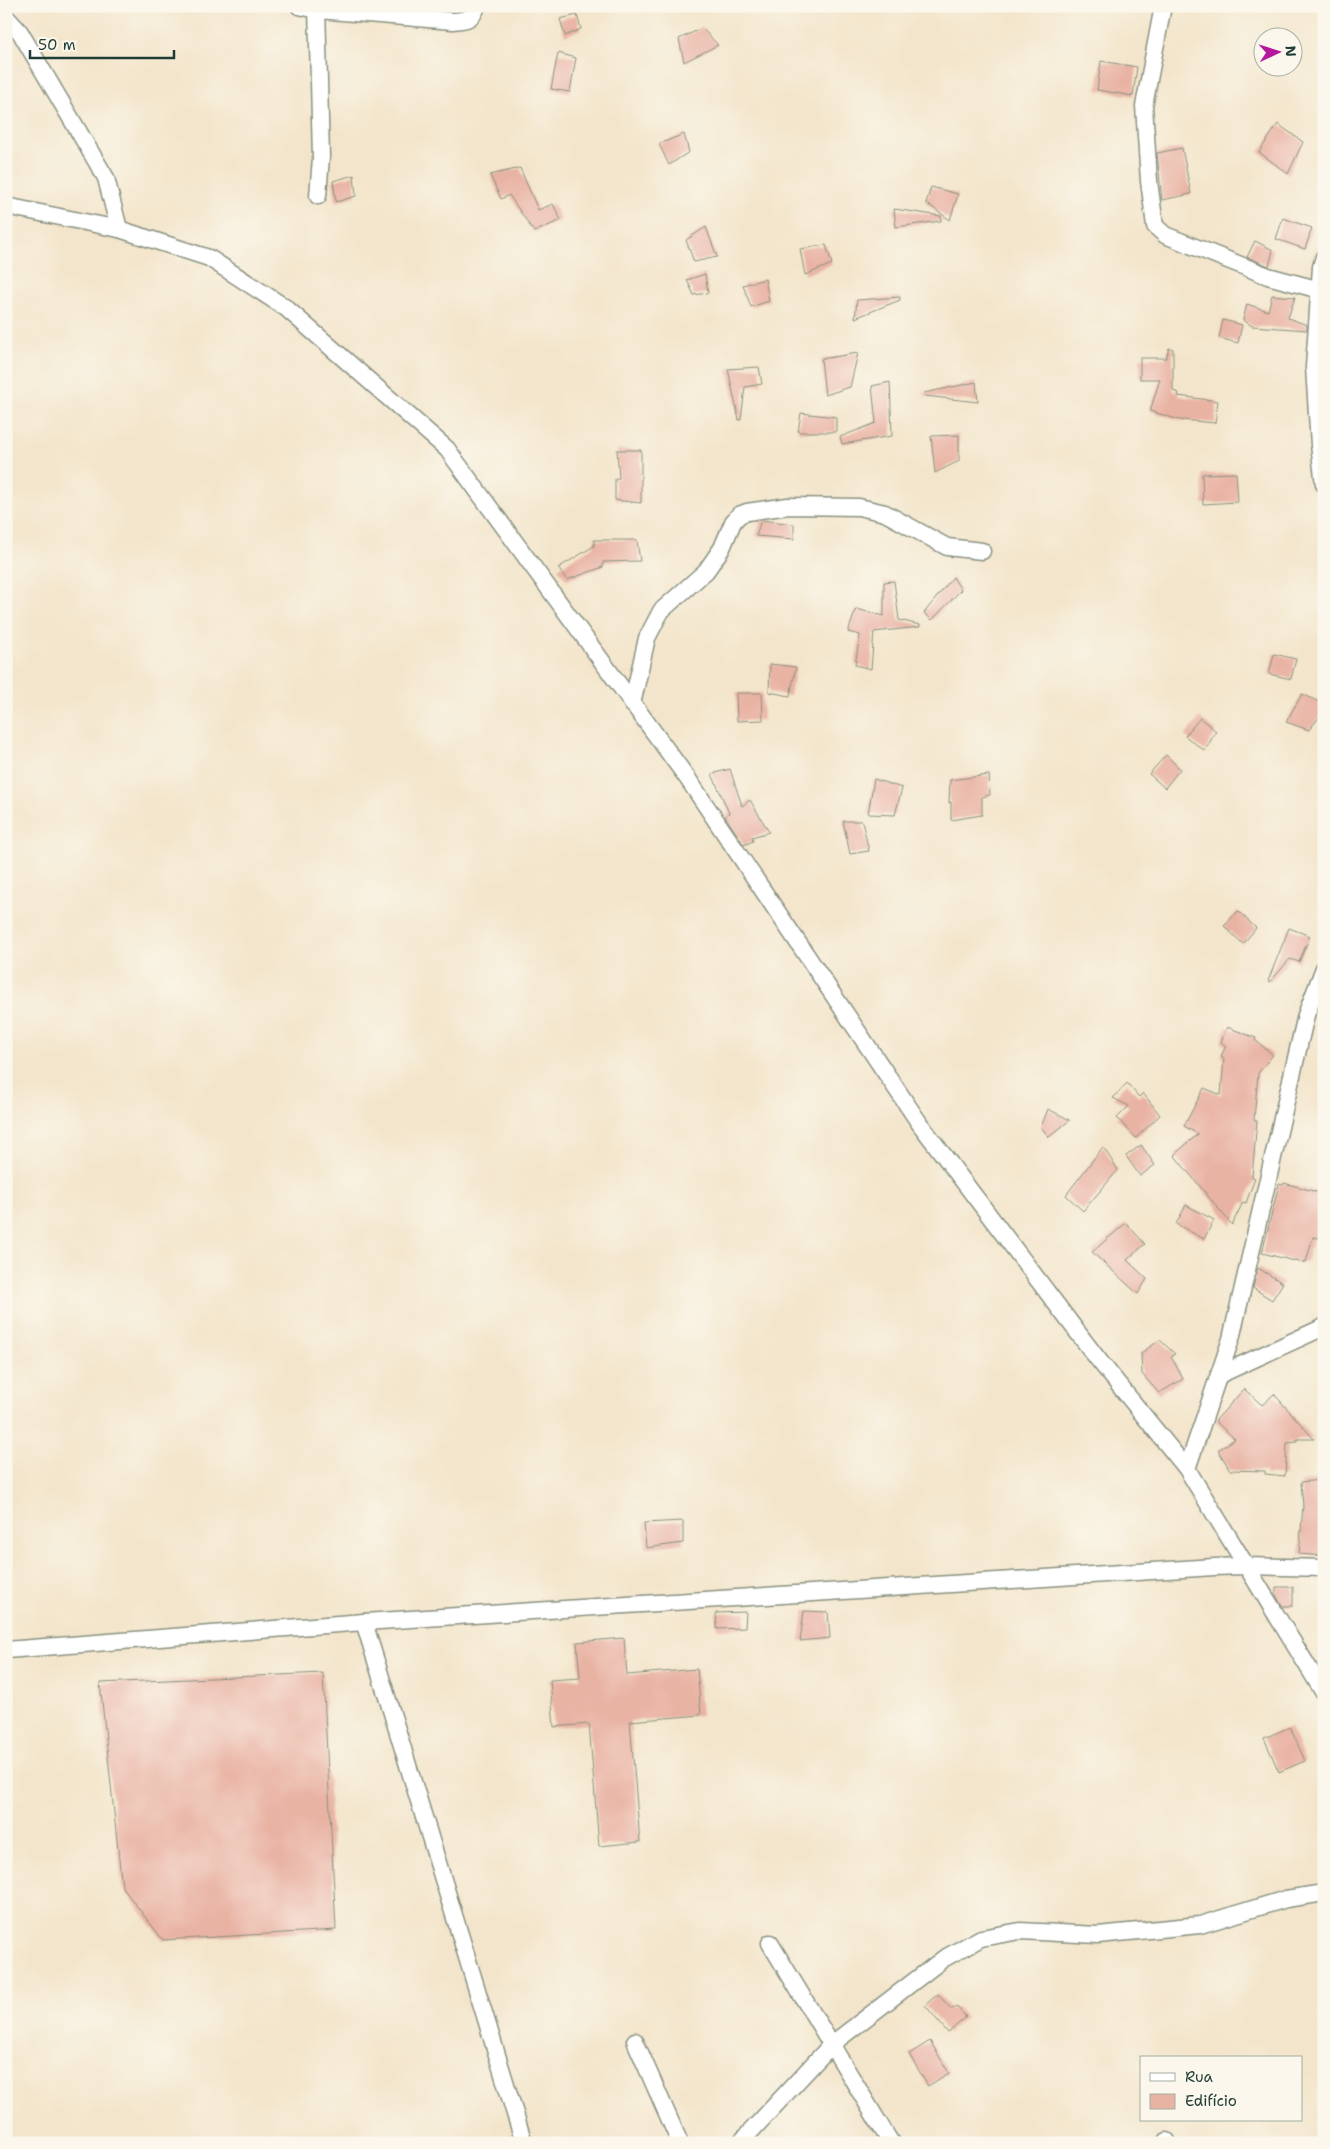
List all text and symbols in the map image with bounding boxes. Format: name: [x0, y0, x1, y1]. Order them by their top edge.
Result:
scale bar: [30, 28, 174, 60]
north arrow: [1252, 28, 1302, 78]
text: 50 m: [38, 35, 76, 55]
text: N: [1282, 45, 1300, 57]
legend: [1140, 2056, 1302, 2122]
text: Rua: [1185, 2067, 1214, 2087]
text: Edifício: [1185, 2091, 1237, 2111]

